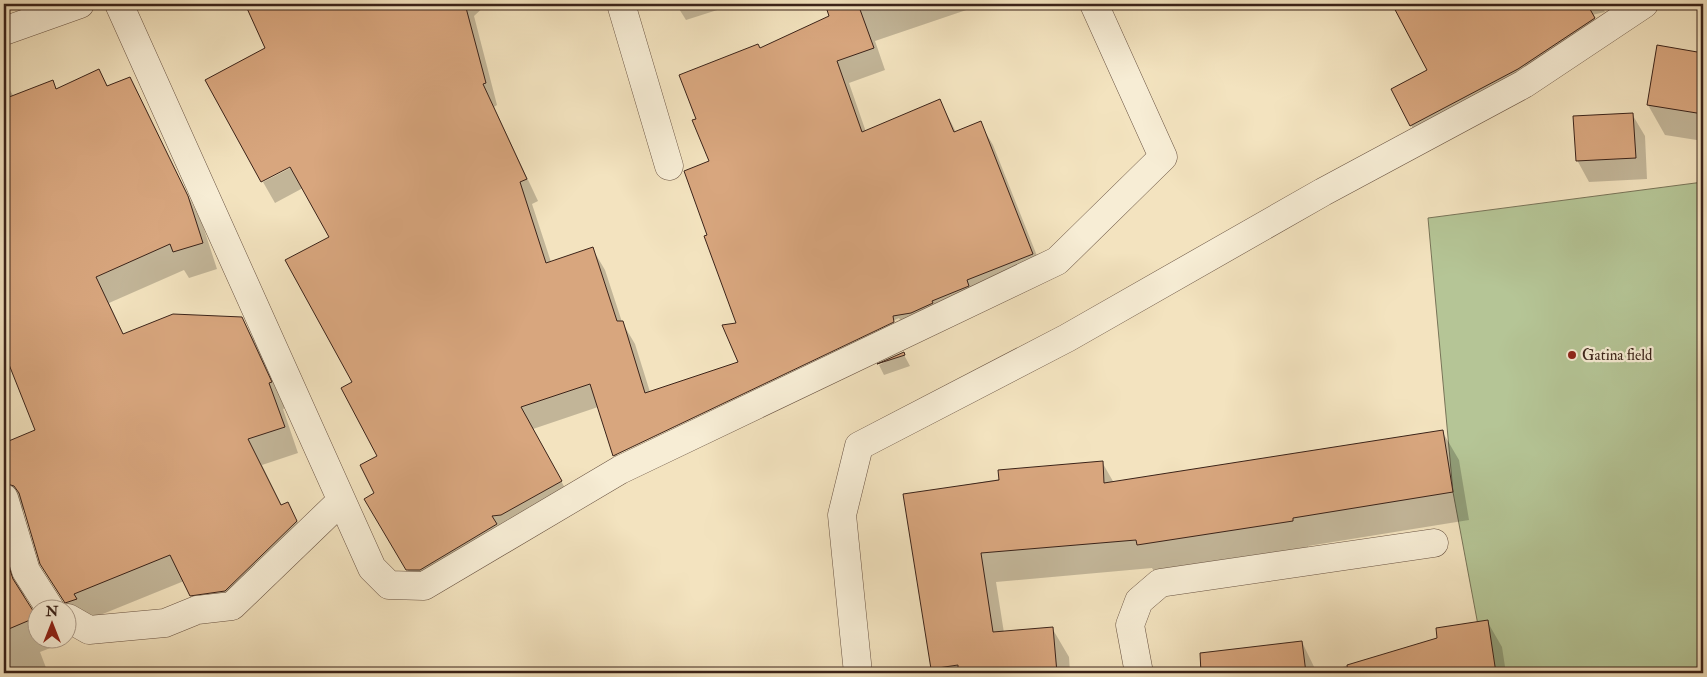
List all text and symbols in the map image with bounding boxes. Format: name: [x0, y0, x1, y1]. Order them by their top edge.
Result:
place label: Gatina field: [1582, 346, 1653, 365]
marker: Gatina field: [1566, 349, 1578, 361]
north arrow: [28, 600, 78, 650]
text: N: [45, 603, 59, 620]

